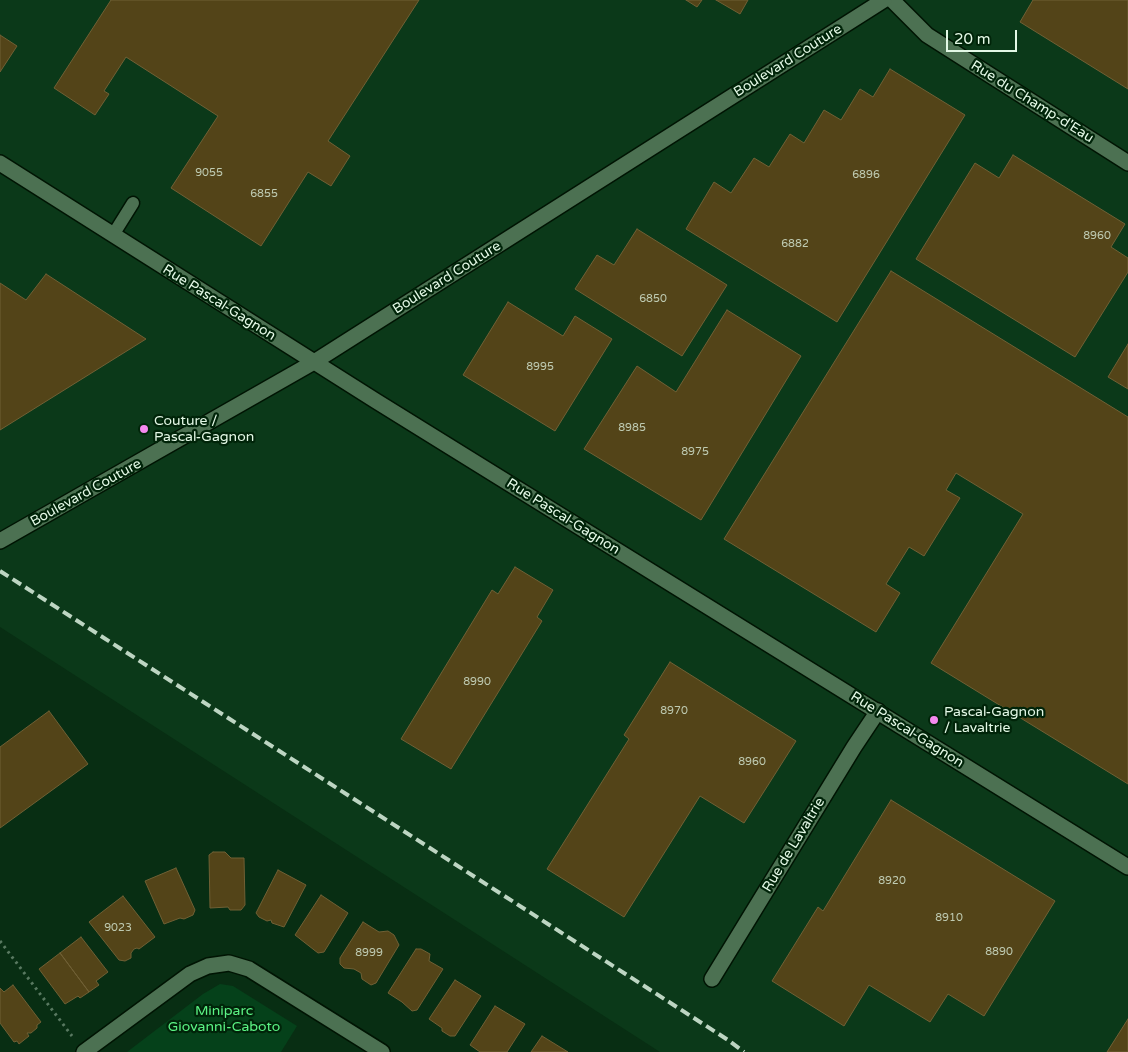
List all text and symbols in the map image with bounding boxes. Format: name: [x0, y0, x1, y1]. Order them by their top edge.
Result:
scale bar: [948, 20, 1019, 52]
street label: Boulevard Couture: [731, 21, 845, 101]
text: 20 m: [954, 30, 991, 48]
street label: Rue du Champ-d'Eau: [967, 57, 1097, 147]
house number: 9055: [195, 166, 223, 180]
house number: 6896: [852, 168, 880, 182]
house number: 6855: [250, 187, 278, 201]
house number: 8960: [1083, 229, 1111, 243]
house number: 6882: [781, 237, 809, 251]
street label: Boulevard Couture: [390, 238, 504, 318]
street label: Rue Pascal-Gagnon: [159, 261, 279, 345]
house number: 6850: [639, 292, 667, 306]
house number: 8995: [526, 360, 554, 374]
place label: Couture / Pascal-Gagnon: [154, 413, 254, 446]
house number: 8985: [618, 421, 646, 435]
marker: Couture / Pascal-Gagnon: [138, 423, 150, 435]
house number: 8975: [681, 445, 709, 459]
street label: Boulevard Couture: [28, 456, 144, 530]
street label: Rue Pascal-Gagnon: [503, 475, 623, 559]
house number: 8990: [463, 675, 491, 689]
street label: Rue Pascal-Gagnon: [847, 688, 967, 772]
house number: 8970: [660, 704, 688, 718]
place label: Pascal-Gagnon / Lavaltrie: [944, 704, 1044, 736]
marker: Pascal-Gagnon / Lavaltrie: [928, 714, 940, 726]
house number: 8960: [738, 755, 766, 769]
street label: Rue de Lavaltrie: [759, 795, 829, 895]
house number: 8920: [878, 874, 906, 888]
house number: 8910: [935, 911, 963, 925]
house number: 9023: [104, 921, 132, 935]
house number: 8890: [985, 945, 1013, 959]
house number: 8999: [355, 946, 383, 960]
park label: Miniparc Giovanni-Caboto: [168, 1003, 280, 1036]

